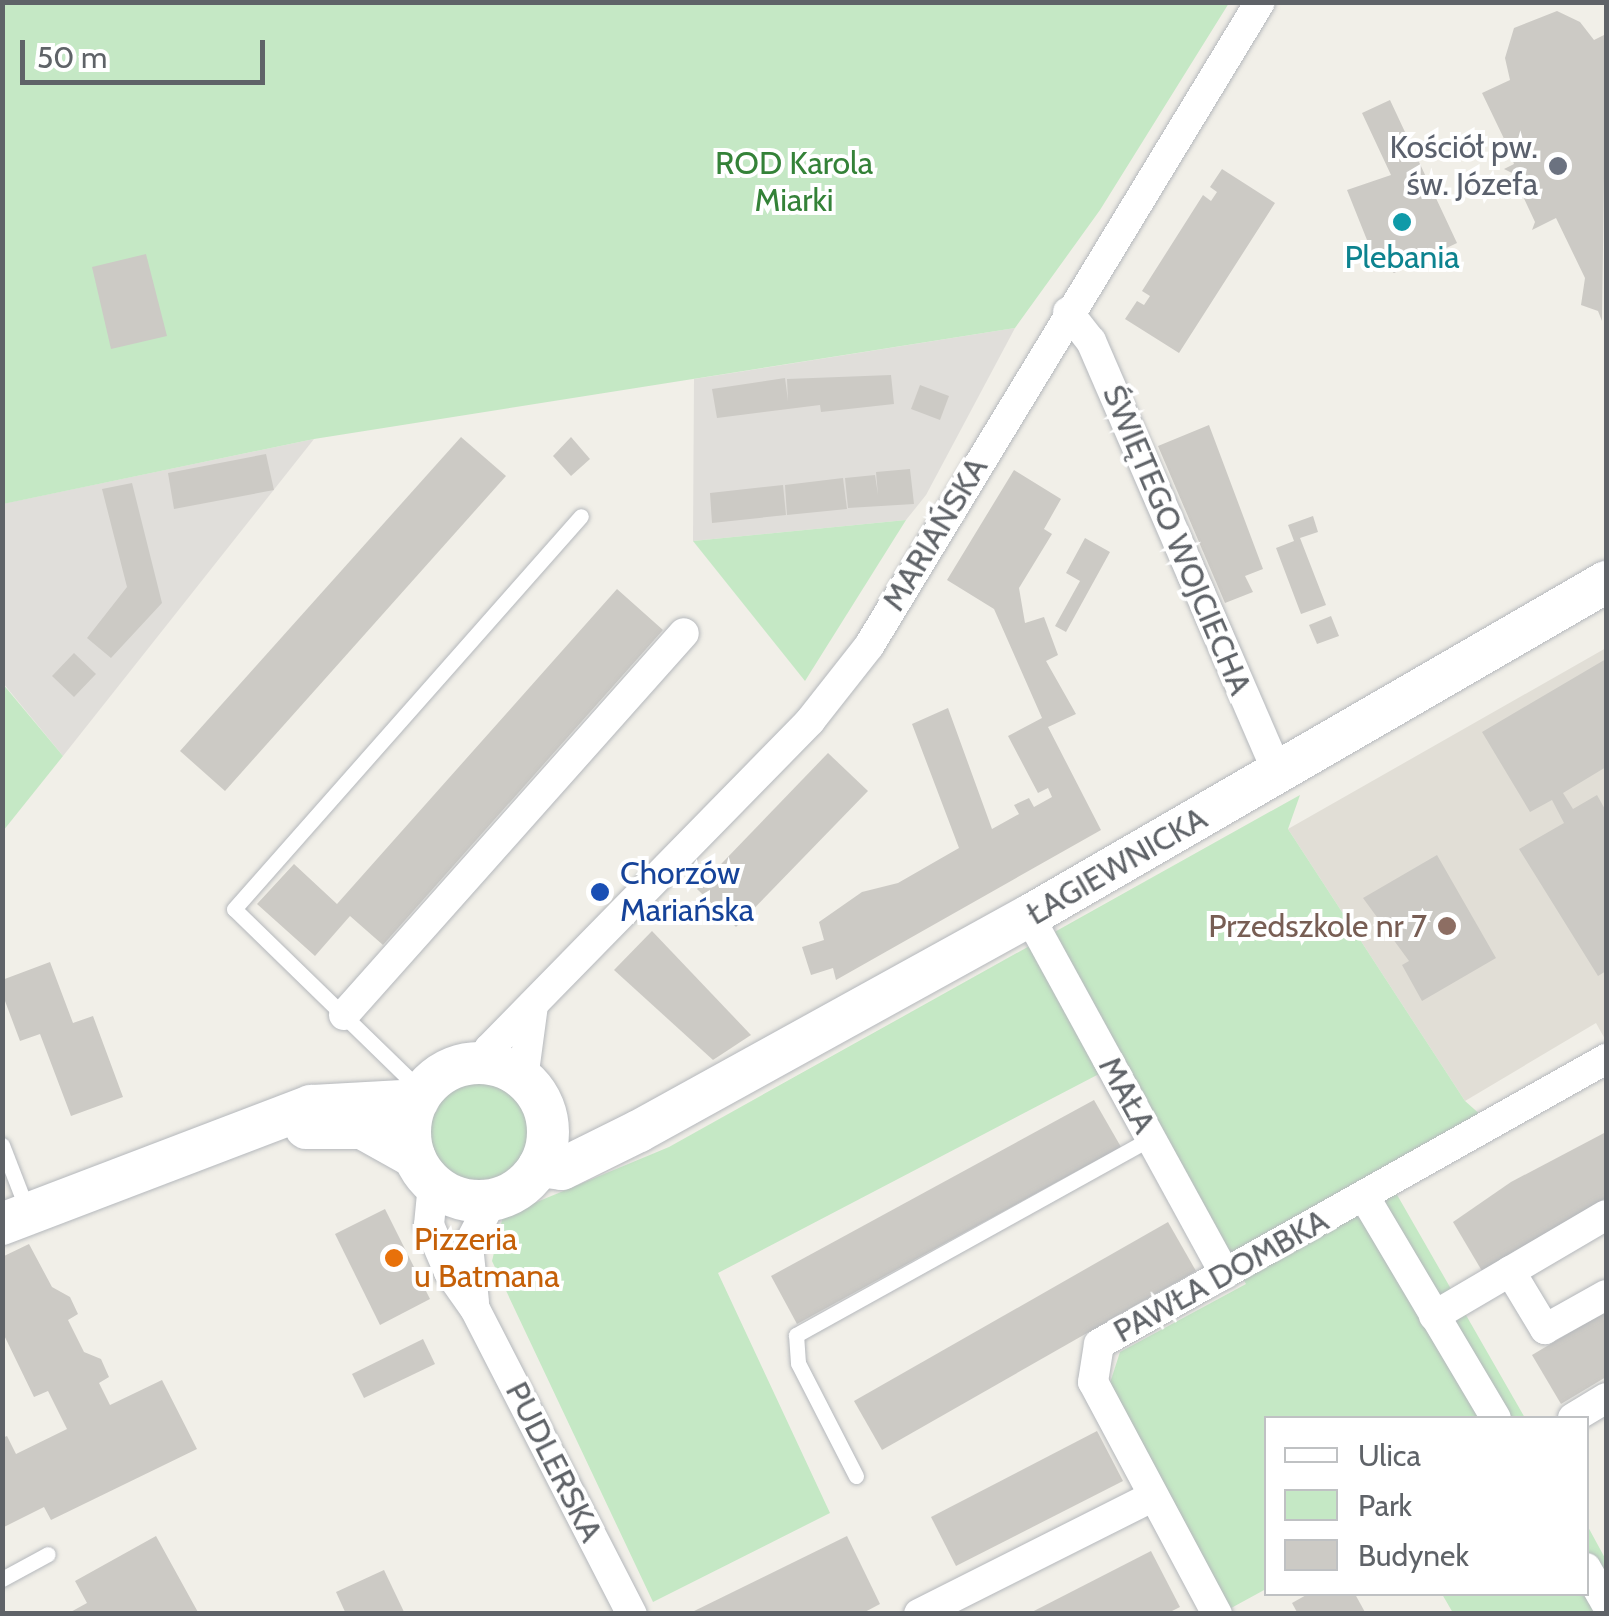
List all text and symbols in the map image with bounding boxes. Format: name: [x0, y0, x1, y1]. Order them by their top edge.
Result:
scale bar: [25, 20, 270, 82]
text: 50 m: [37, 39, 107, 76]
place label: Kościół pw. św. Józefa: [1390, 129, 1538, 204]
park label: ROD Karola Miarki: [715, 145, 873, 220]
marker: Kościół pw. św. Józefa: [1547, 155, 1569, 177]
marker: Plebania: [1391, 211, 1413, 233]
place label: Plebania: [1344, 238, 1460, 276]
street label: ŚWIĘTEGO WOJCIECHA: [1094, 379, 1260, 701]
street label: MARIAŃSKA: [874, 450, 996, 618]
street label: ŁAGIEWNICKA: [1020, 799, 1214, 933]
place label: Chorzów Mariańska: [620, 855, 754, 930]
marker: Chorzów Mariańska: [589, 881, 611, 903]
place label: Przedszkole nr 7: [1208, 907, 1427, 945]
marker: Przedszkole nr 7: [1436, 915, 1458, 937]
street label: MAŁA: [1090, 1050, 1164, 1140]
street label: PAWŁA DOMBKA: [1107, 1201, 1335, 1351]
place label: Pizzeria u Batmana: [414, 1221, 560, 1296]
marker: Pizzeria u Batmana: [383, 1247, 405, 1269]
street label: PUDLERSKA: [497, 1376, 611, 1548]
legend: [1264, 1416, 1589, 1596]
text: Ulica: [1358, 1437, 1421, 1474]
text: Park: [1358, 1487, 1412, 1524]
text: Budynek: [1358, 1537, 1469, 1574]

